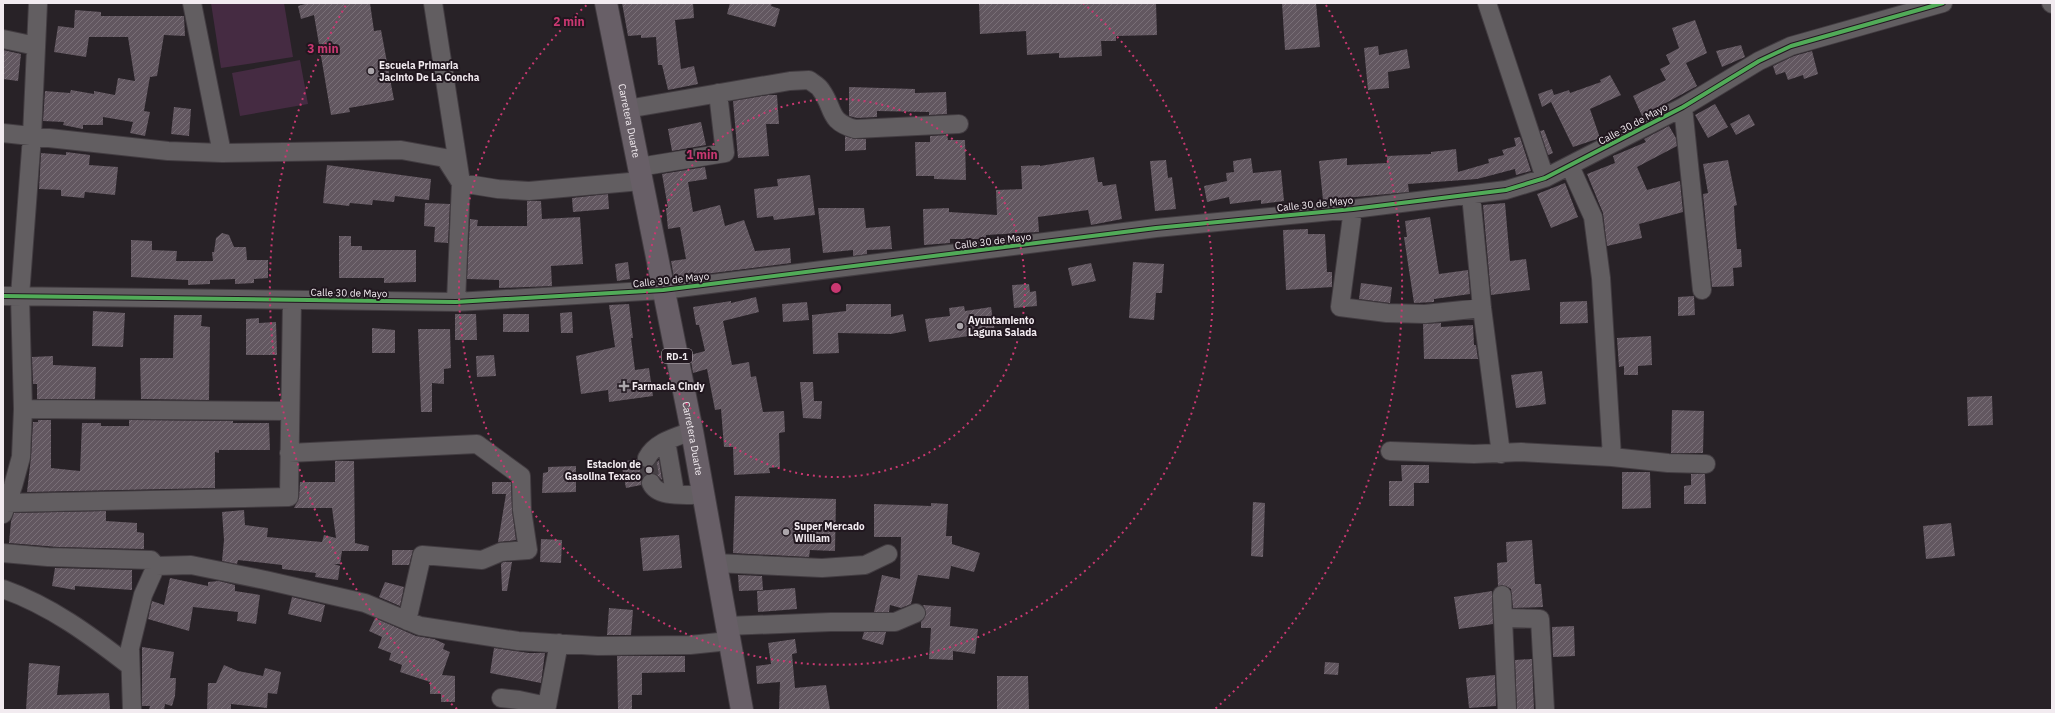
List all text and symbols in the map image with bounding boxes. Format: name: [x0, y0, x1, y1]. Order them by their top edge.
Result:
text: 2 min: [553, 14, 585, 29]
text: 3 min: [307, 41, 339, 56]
place label: Escuela Primaria Jacinto De La Concha: [379, 59, 480, 84]
marker: Escuela Primaria Jacinto De La Concha: [366, 66, 376, 76]
street label: Carretera Duarte: [616, 83, 644, 159]
street label: Calle 30 de Mayo: [1596, 100, 1670, 148]
text: 1 min: [686, 147, 718, 162]
street label: Calle 30 de Mayo: [1276, 193, 1354, 214]
street label: Calle 30 de Mayo: [954, 230, 1032, 252]
street label: Calle 30 de Mayo: [632, 269, 710, 290]
centre of rings: [829, 281, 843, 295]
street label: Calle 30 de Mayo: [311, 286, 388, 300]
place label: Ayuntamiento Laguna Salada: [968, 314, 1037, 339]
marker: Ayuntamiento Laguna Salada: [955, 321, 965, 331]
road number: RD-1: [662, 349, 692, 363]
place label: Farmacia Cindy: [632, 380, 705, 393]
marker: Farmacia Cindy: [619, 381, 629, 391]
street label: Carretera Duarte: [680, 400, 706, 477]
place label: Estacion de Gasolina Texaco: [565, 458, 641, 483]
marker: Estacion de Gasolina Texaco: [644, 465, 654, 475]
place label: Super Mercado William: [794, 520, 865, 545]
marker: Super Mercado William: [781, 527, 791, 537]

